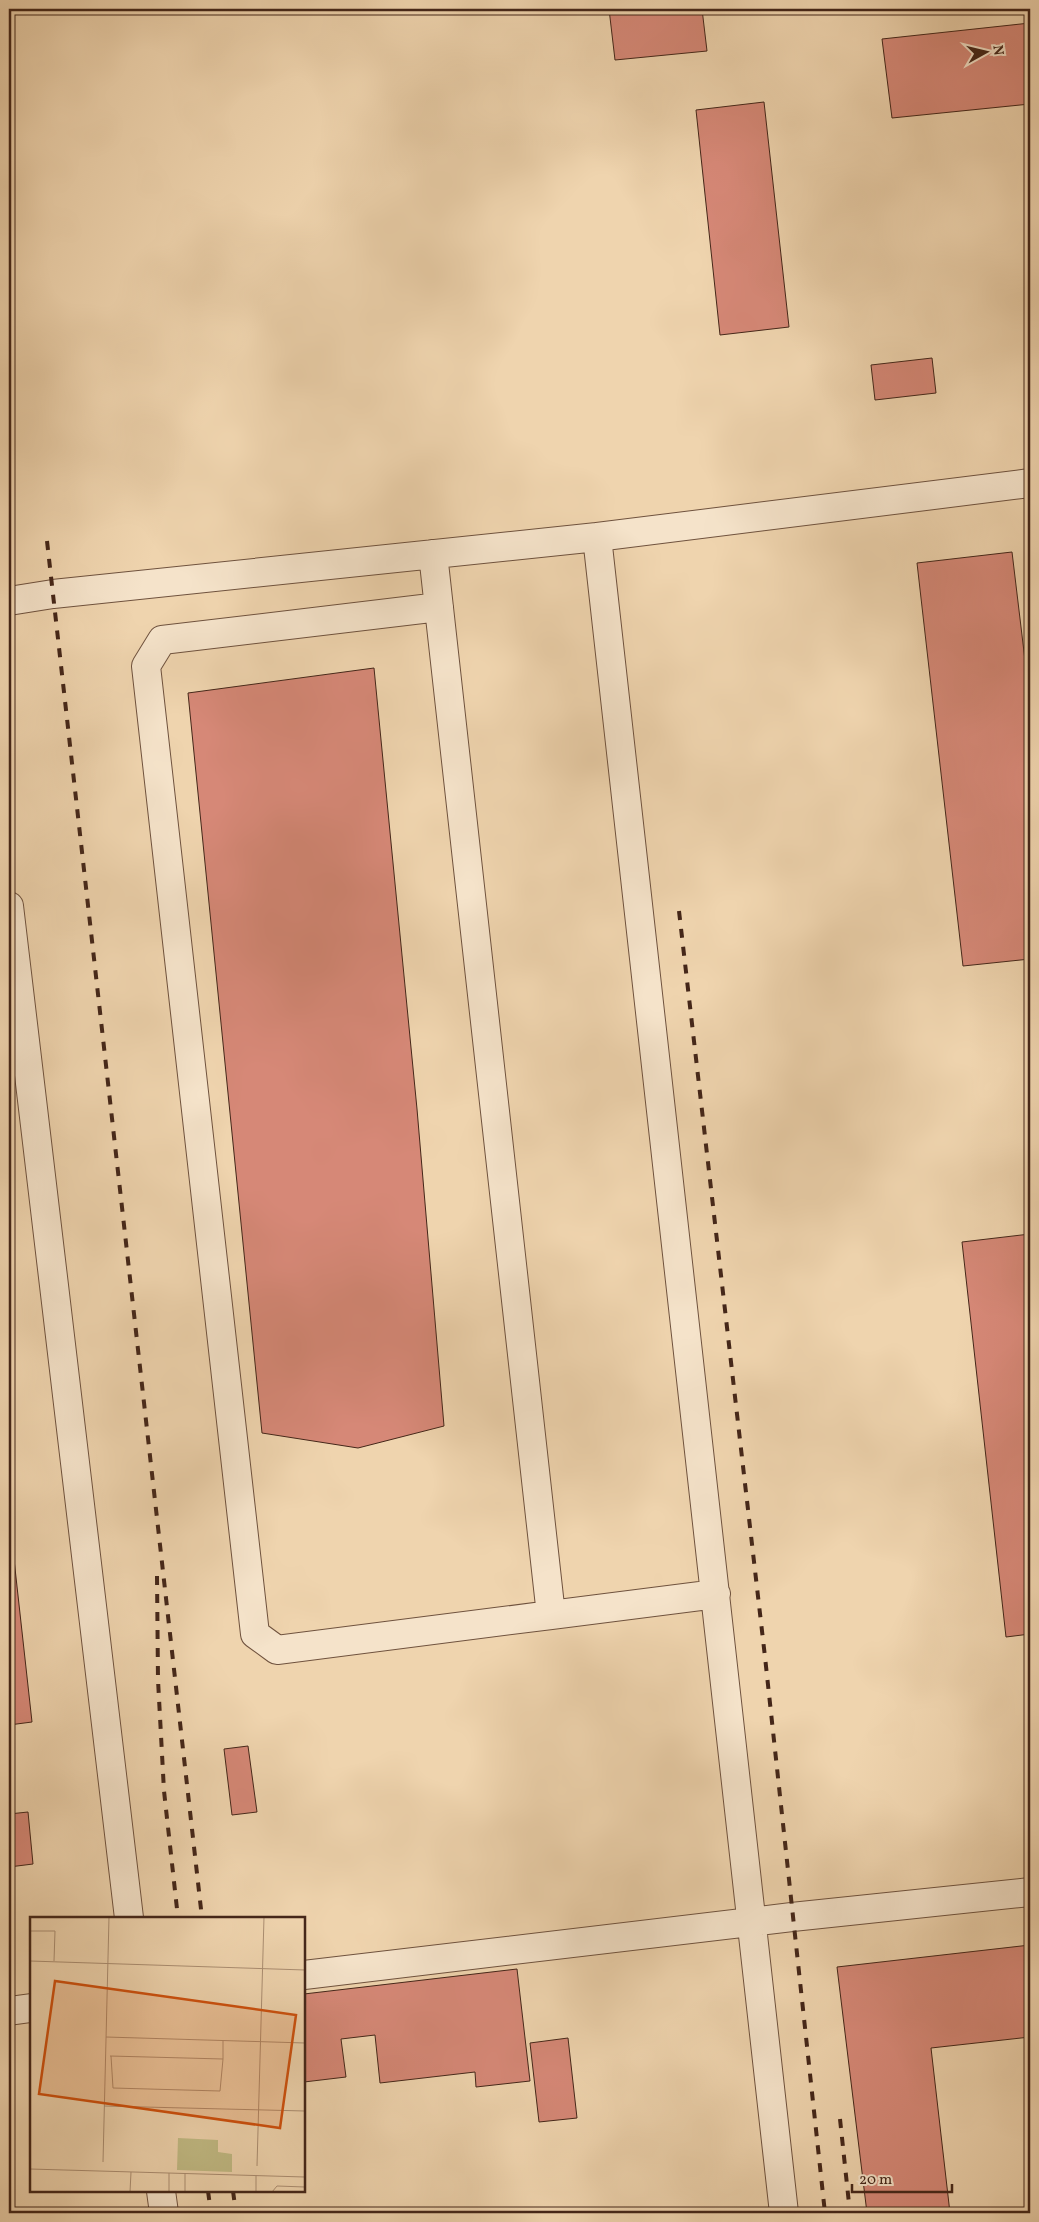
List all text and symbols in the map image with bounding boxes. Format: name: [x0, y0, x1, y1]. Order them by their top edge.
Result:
north arrow: [962, 28, 1012, 78]
text: N: [987, 44, 1008, 57]
inset map: [30, 1917, 305, 2192]
scale bar: [852, 2162, 952, 2194]
text: 20 m: [859, 2170, 892, 2191]

